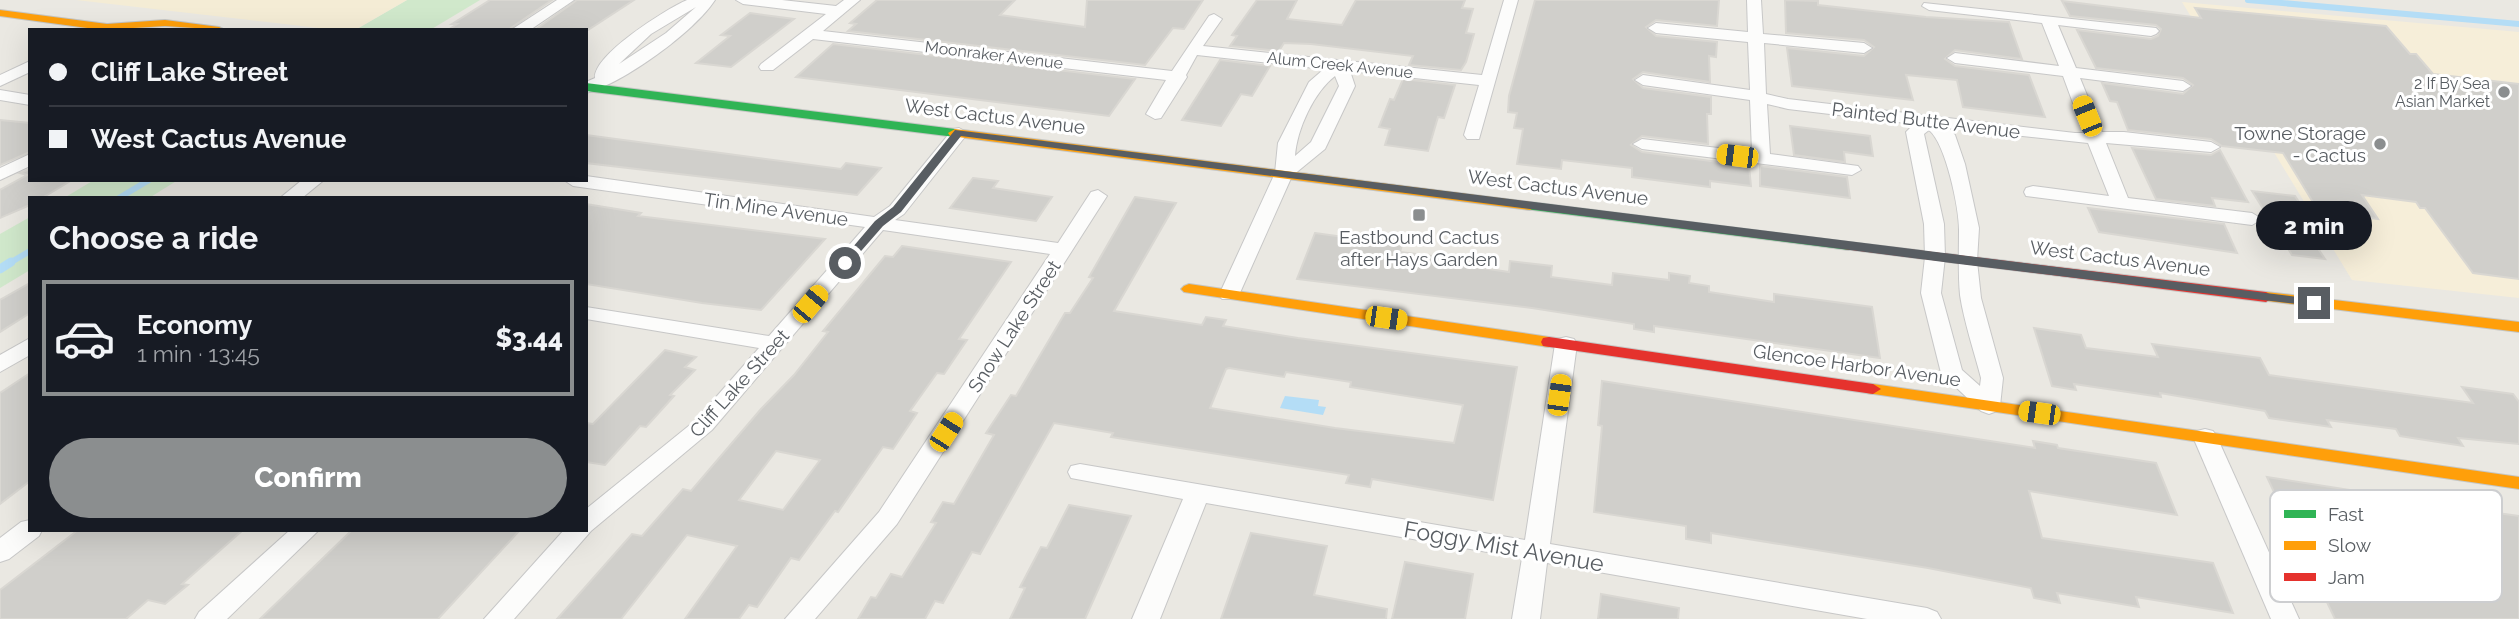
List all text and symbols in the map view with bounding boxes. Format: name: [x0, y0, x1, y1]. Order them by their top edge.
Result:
street label: Moonraker Avenue: [924, 37, 1064, 73]
street label: Alum Creek Avenue: [1266, 48, 1414, 82]
text: Cliff Lake Street: [91, 57, 288, 87]
place label: 2 If By Sea Asian Market: [2395, 74, 2491, 111]
marker: 2 If By Sea Asian Market: [2496, 84, 2512, 100]
car: [2070, 93, 2105, 139]
street label: West Cactus Avenue: [903, 94, 1087, 138]
street label: Painted Butte Avenue: [1830, 98, 2022, 142]
place label: Towne Storage - Cactus: [2234, 122, 2366, 166]
text: West Cactus Avenue: [91, 124, 346, 154]
marker: Towne Storage - Cactus: [2372, 136, 2388, 152]
car: [1715, 143, 1760, 169]
street label: West Cactus Avenue: [1466, 165, 1650, 209]
street label: Tin Mine Avenue: [702, 188, 850, 230]
callout: 2 min: [2256, 202, 2372, 250]
marker: Eastbound Cactus after Hays Garden: [1411, 207, 1427, 223]
text: 2 min: [2284, 212, 2344, 239]
text: Choose a ride: [49, 219, 258, 256]
place label: Eastbound Cactus after Hays Garden: [1339, 226, 1499, 270]
street label: West Cactus Avenue: [2028, 236, 2212, 280]
route start: [829, 247, 861, 279]
street label: Snow Lake Street: [963, 255, 1065, 396]
car: [789, 281, 832, 327]
route end: [2298, 287, 2330, 319]
car: [1364, 305, 1409, 331]
icon: car: [53, 307, 116, 370]
text: Economy: [137, 310, 252, 340]
text: $3.44: [495, 323, 563, 353]
street label: Cliff Lake Street: [685, 324, 794, 441]
text: 1 min · 13:45: [137, 340, 260, 367]
street label: Glencoe Harbor Avenue: [1752, 340, 1962, 390]
car: [1546, 373, 1573, 417]
car: [2017, 400, 2062, 426]
car: [926, 409, 967, 455]
button: Confirm: [49, 438, 567, 518]
legend: [2270, 490, 2502, 602]
text: Fast: [2328, 503, 2364, 525]
street label: Foggy Mist Avenue: [1402, 515, 1606, 577]
text: Slow: [2328, 534, 2372, 556]
text: Jam: [2328, 566, 2365, 588]

